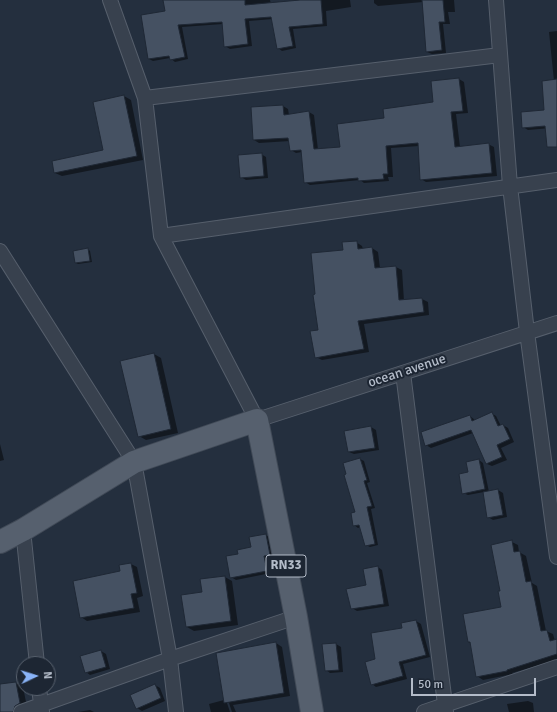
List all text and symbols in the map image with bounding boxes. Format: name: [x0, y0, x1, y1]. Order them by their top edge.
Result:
street label: ocean avenue: [366, 351, 448, 391]
road number: RN33: [266, 555, 306, 577]
north arrow: [16, 656, 56, 696]
scale bar: [413, 670, 538, 696]
text: N: [41, 671, 54, 679]
text: 50 m: [418, 677, 443, 692]

